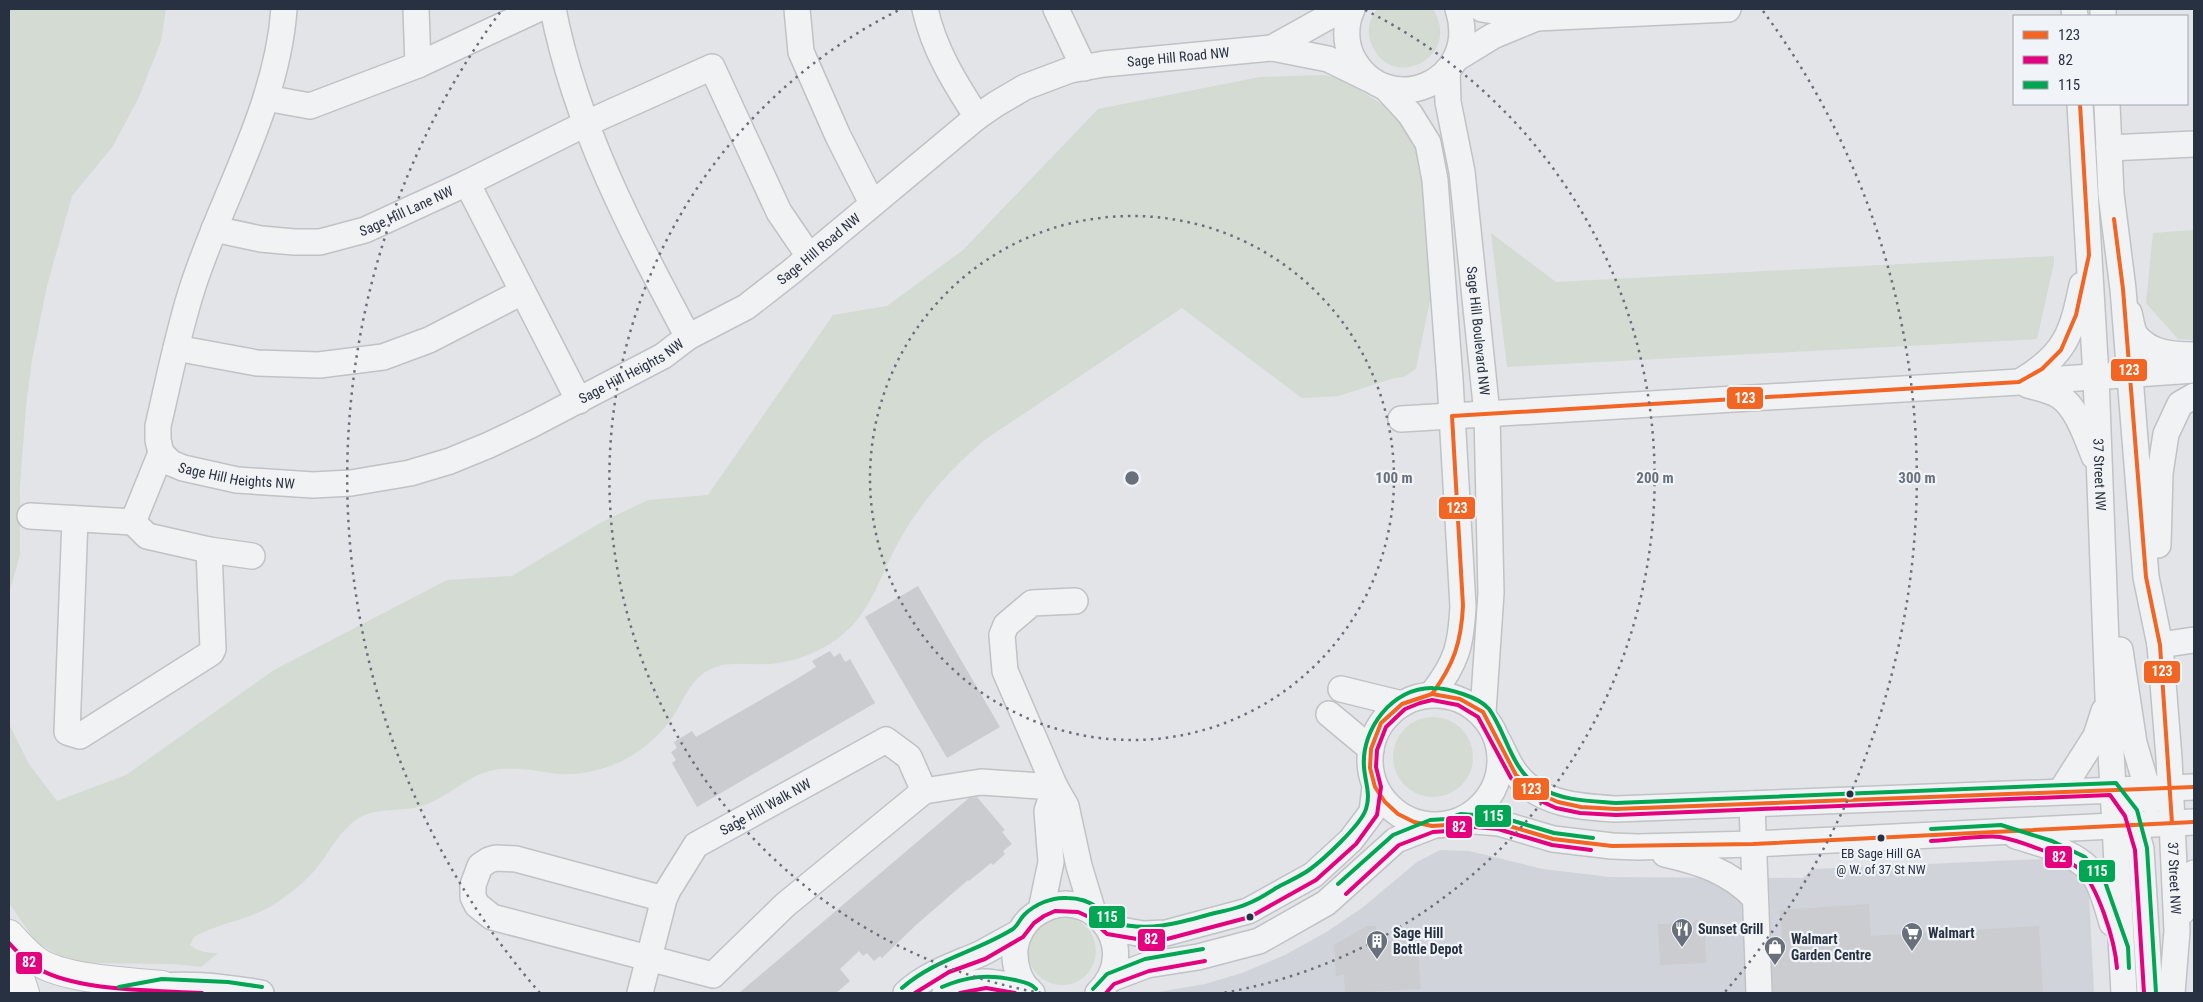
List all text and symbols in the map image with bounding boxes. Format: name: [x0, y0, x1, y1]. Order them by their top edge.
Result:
legend: [2013, 15, 2188, 105]
text: 123: [2058, 26, 2080, 44]
street label: Sage Hill Road NW: [1126, 44, 1231, 70]
text: 82: [2058, 51, 2073, 69]
text: 115: [2058, 76, 2080, 94]
street label: Sage Hill Lane NW: [358, 182, 456, 239]
street label: Sage Hill Road NW: [774, 210, 864, 288]
street label: Sage Hill Boulevard NW: [1464, 265, 1493, 396]
street label: Sage Hill Heights NW: [576, 335, 687, 407]
line badge: 123: [2110, 358, 2148, 382]
text: 123: [2118, 362, 2140, 378]
line badge: 123: [1726, 386, 1764, 410]
text: 123: [1734, 390, 1756, 406]
street label: 37 Street NW: [2090, 438, 2109, 511]
street label: Sage Hill Heights NW: [176, 459, 296, 492]
centre of rings: [1123, 469, 1141, 487]
text: 100 m: [1375, 469, 1413, 487]
text: 200 m: [1636, 469, 1674, 487]
text: 300 m: [1898, 469, 1936, 487]
line badge: 123: [1438, 496, 1476, 520]
text: 123: [1446, 500, 1468, 516]
line badge: 123: [2143, 660, 2181, 684]
text: 123: [2151, 663, 2173, 679]
street label: Sage Hill Walk NW: [717, 775, 814, 838]
line badge: 123: [1512, 777, 1550, 801]
text: 123: [1520, 781, 1542, 797]
unlabelled marker: [1845, 789, 1855, 799]
line badge: 115: [1474, 804, 1512, 828]
text: 115: [1482, 808, 1504, 824]
line badge: 82: [1445, 815, 1473, 839]
text: 82: [1452, 819, 1466, 835]
marker: EB Sage Hill GA @ W. of 37 St NW: [1876, 833, 1886, 843]
street label: 37 Street NW: [2165, 842, 2184, 915]
line badge: 82: [2044, 845, 2073, 869]
place label: EB Sage Hill GA @ W. of 37 St NW: [1836, 846, 1926, 877]
text: 82: [2052, 849, 2066, 865]
line badge: 115: [2078, 859, 2116, 883]
text: 115: [2086, 863, 2108, 879]
line badge: 115: [1088, 905, 1126, 929]
text: 115: [1096, 909, 1118, 925]
unlabelled marker: [1245, 912, 1255, 922]
restaurant icon: Sunset Grill: [1670, 917, 1694, 948]
place label: Sunset Grill: [1698, 921, 1763, 937]
supermarket icon: Walmart: [1900, 921, 1924, 952]
place label: Sage Hill Bottle Depot: [1393, 925, 1463, 957]
place label: Walmart: [1928, 925, 1975, 941]
line badge: 82: [1137, 928, 1166, 952]
building icon: Sage Hill Bottle Depot: [1365, 929, 1389, 960]
text: 82: [1144, 931, 1158, 947]
place label: Walmart Garden Centre: [1791, 931, 1871, 963]
shop icon: Walmart Garden Centre: [1763, 935, 1787, 966]
line badge: 82: [15, 951, 43, 975]
text: 82: [22, 954, 36, 970]

